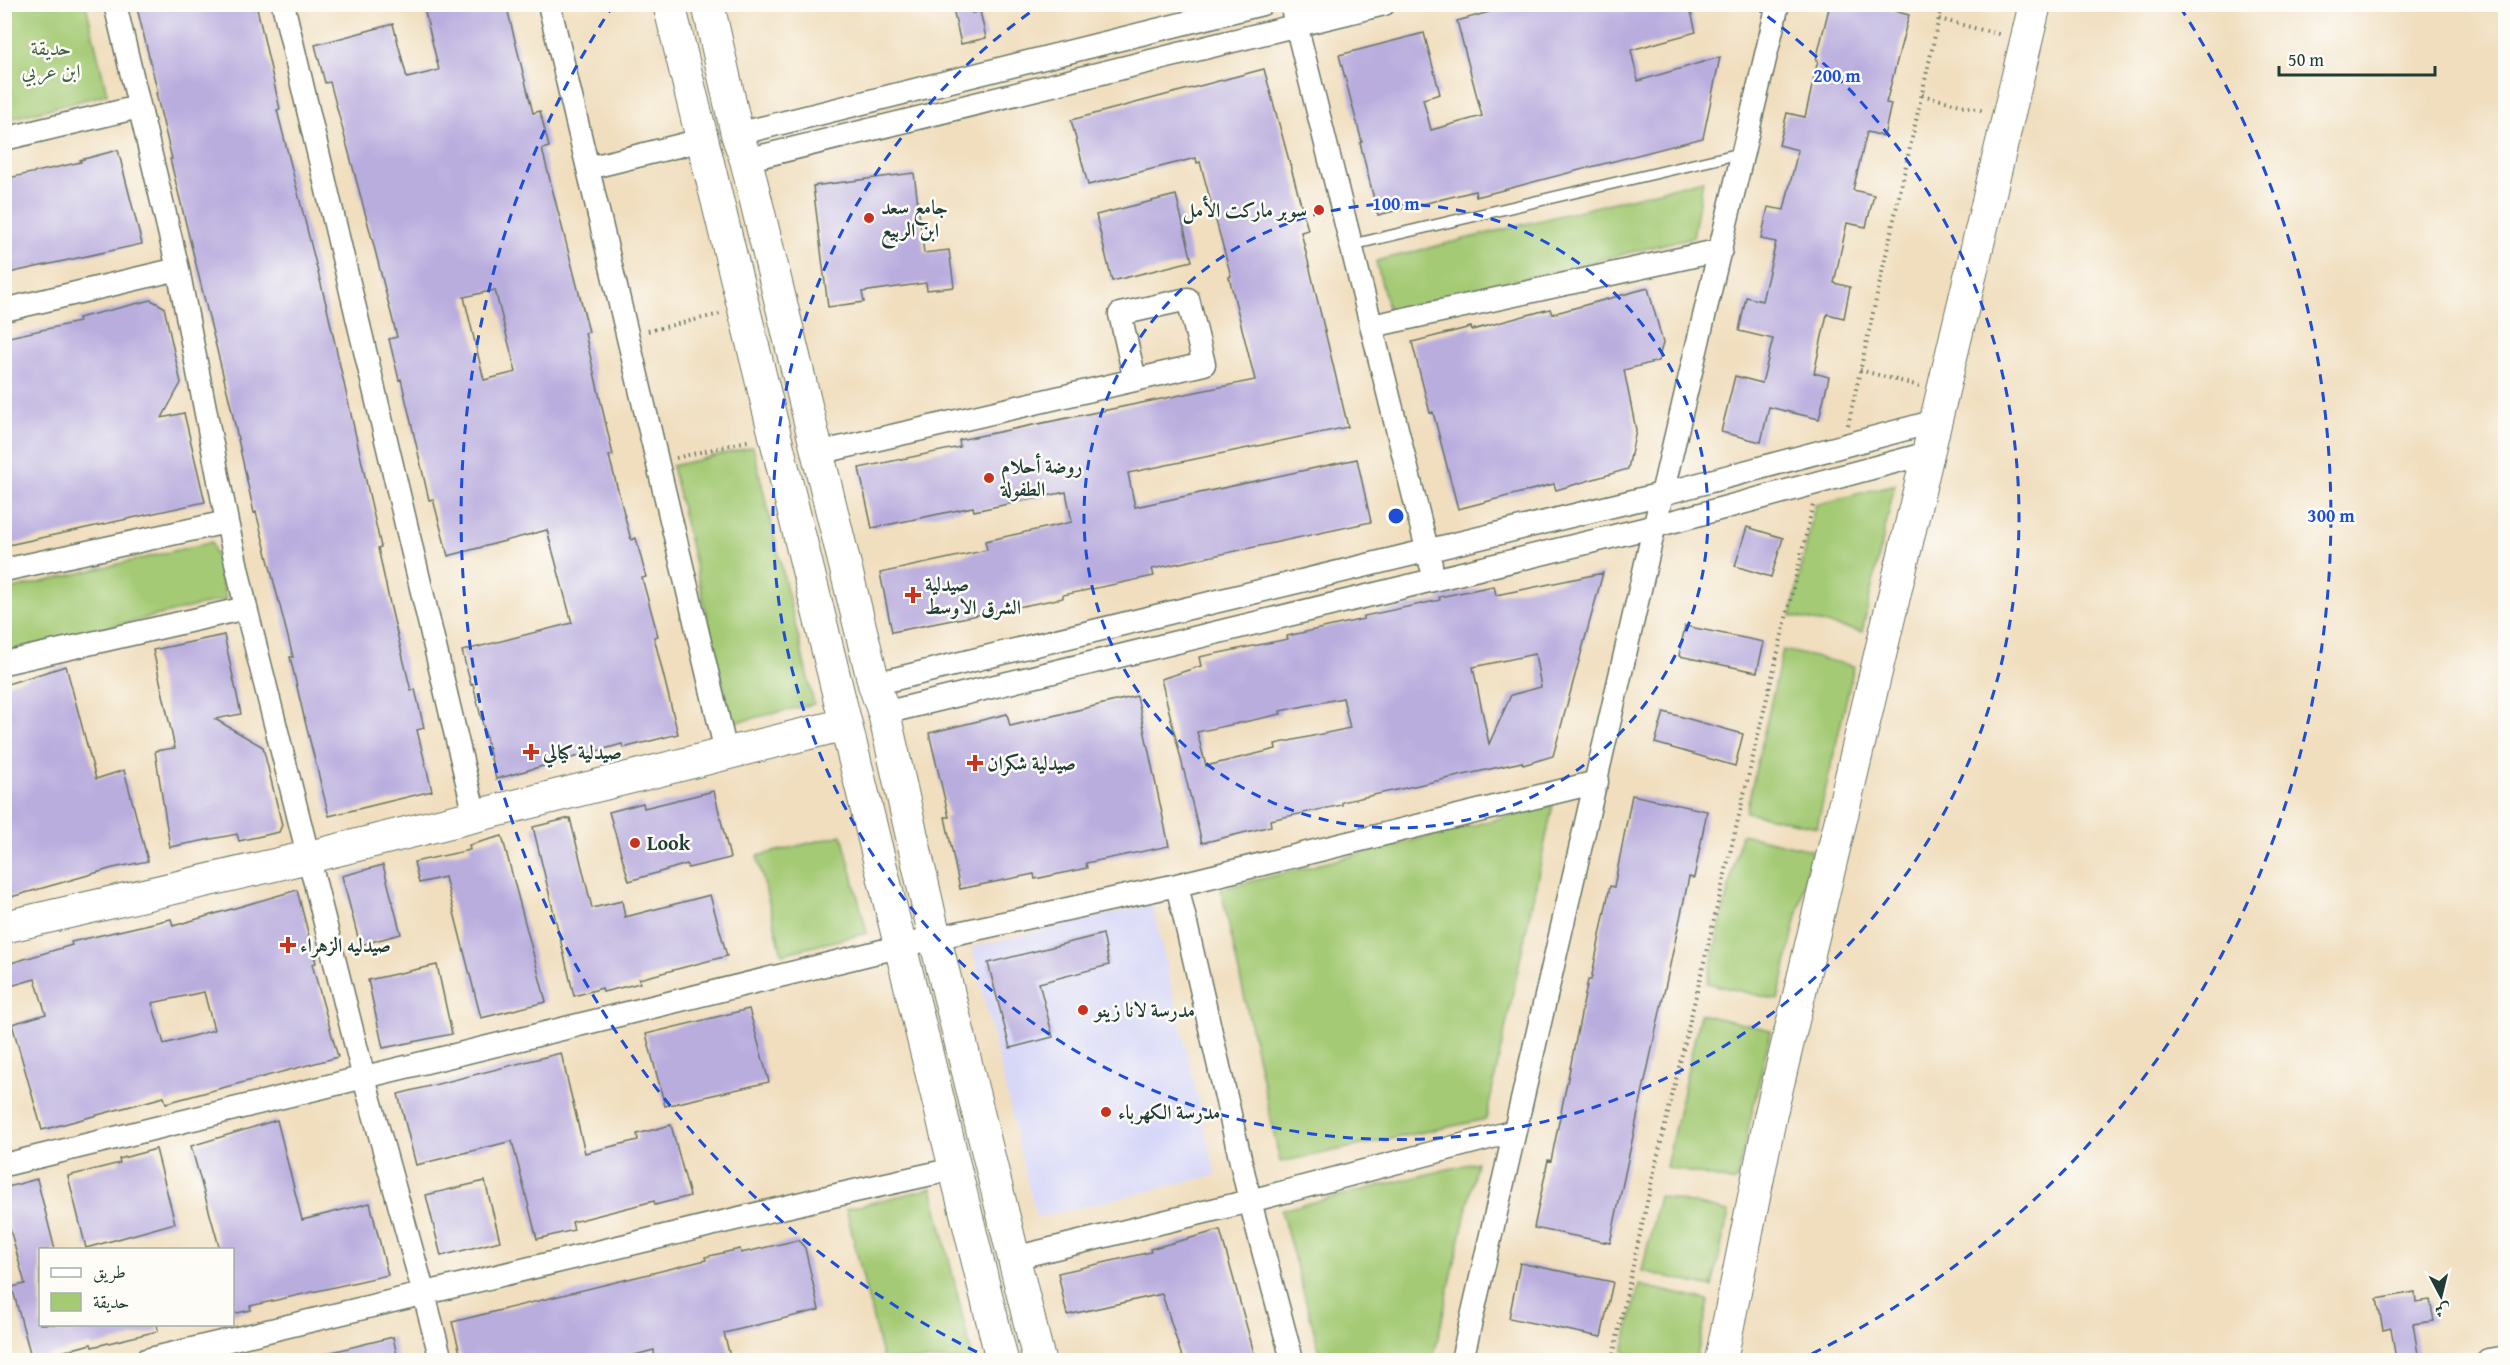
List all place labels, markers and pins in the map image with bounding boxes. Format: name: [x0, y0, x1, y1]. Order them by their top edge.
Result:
place label: جامع سعد ابن الربيع: [881, 192, 948, 249]
place label: سوبر ماركت الأمل: [1183, 195, 1307, 224]
marker: سوبر ماركت الأمل: [1312, 203, 1326, 217]
marker: جامع سعد ابن الربيع: [862, 211, 876, 225]
place label: روضة أحلام الطفولة: [999, 451, 1083, 503]
marker: روضة أحلام الطفولة: [982, 471, 996, 485]
centre of rings: [1386, 506, 1406, 526]
place label: صيدلية الشرق الاوسط: [925, 569, 1021, 621]
marker: صيدلية الشرق الاوسط: [906, 588, 920, 602]
place label: صيدلية كيالي: [542, 737, 622, 768]
marker: صيدلية كيالي: [524, 745, 538, 759]
place label: صيدلية شكران: [987, 748, 1076, 777]
marker: صيدلية شكران: [968, 756, 982, 770]
place label: Look: [647, 828, 691, 857]
marker: Look: [628, 836, 642, 850]
place label: صيدليه الزهراء: [300, 930, 391, 959]
marker: صيدليه الزهراء: [281, 938, 295, 952]
place label: مدرسة لانا زينو: [1093, 995, 1195, 1024]
marker: مدرسة لانا زينو: [1076, 1003, 1090, 1017]
place label: مدرسة الكهرباء: [1118, 1097, 1220, 1126]
marker: مدرسة الكهرباء: [1099, 1105, 1113, 1119]

